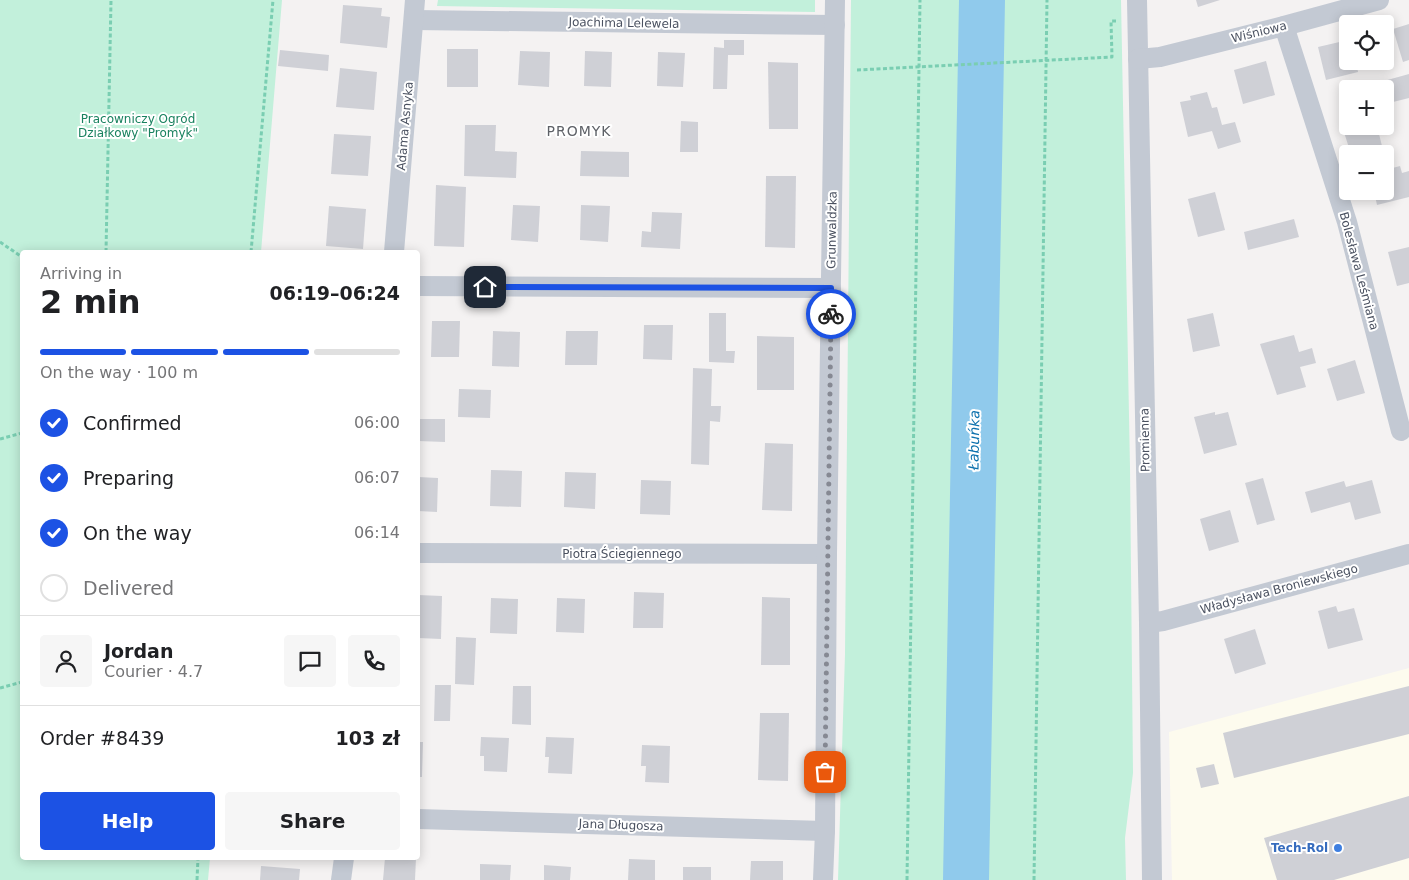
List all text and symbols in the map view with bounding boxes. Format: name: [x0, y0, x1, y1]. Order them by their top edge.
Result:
street label: Joachima Lelewela: [567, 15, 680, 31]
map controls: [1339, 15, 1394, 200]
button: locate: [1339, 15, 1394, 70]
street label: Wiśniowa: [1230, 18, 1288, 46]
button: +: [1339, 80, 1394, 135]
street label: Adama Asnyka: [394, 81, 416, 171]
park label: Pracowniczy Ogród Działkowy "Promyk": [78, 112, 198, 140]
district label: PROMYK: [546, 123, 612, 139]
button: −: [1339, 145, 1394, 200]
street label: Grunwaldzka: [824, 191, 840, 269]
street label: Bolesława Leśmiana: [1336, 210, 1382, 332]
text: Arriving in: [40, 264, 122, 283]
pin: [464, 266, 506, 308]
icon: home: [471, 273, 499, 301]
text: 06:19–06:24: [270, 282, 400, 304]
text: 2 min: [40, 283, 141, 321]
courier: [806, 289, 856, 339]
icon: bike: [817, 300, 845, 328]
text: On the way · 100 m: [40, 363, 198, 382]
street label: Promienna: [1137, 408, 1153, 472]
icon: check: [40, 409, 68, 437]
water label: Łabuńka: [965, 410, 983, 471]
text: Confirmed: [83, 412, 182, 434]
text: 06:00: [354, 413, 400, 432]
icon: check: [40, 464, 68, 492]
text: Preparing: [83, 467, 174, 489]
text: 06:07: [354, 468, 400, 487]
icon: check: [40, 519, 68, 547]
text: On the way: [83, 522, 192, 544]
text: 06:14: [354, 523, 400, 542]
street label: Piotra Ściegiennego: [562, 546, 682, 561]
street label: Władysława Broniewskiego: [1199, 561, 1359, 617]
text: Delivered: [83, 577, 174, 599]
button: person: [40, 635, 92, 687]
button: chat: [284, 635, 336, 687]
button: phone: [348, 635, 400, 687]
text: Jordan: [104, 640, 173, 662]
text: Courier · 4.7: [104, 662, 203, 681]
text: Order #8439: [40, 727, 164, 749]
text: 103 zł: [336, 727, 400, 749]
pin: [804, 751, 846, 793]
icon: bag: [811, 758, 839, 786]
button: Help: [40, 792, 215, 850]
button: Share: [225, 792, 400, 850]
street label: Jana Długosza: [577, 816, 664, 833]
place label: Tech-Rol: [1271, 841, 1328, 855]
marker: Tech-Rol: [1332, 842, 1344, 854]

